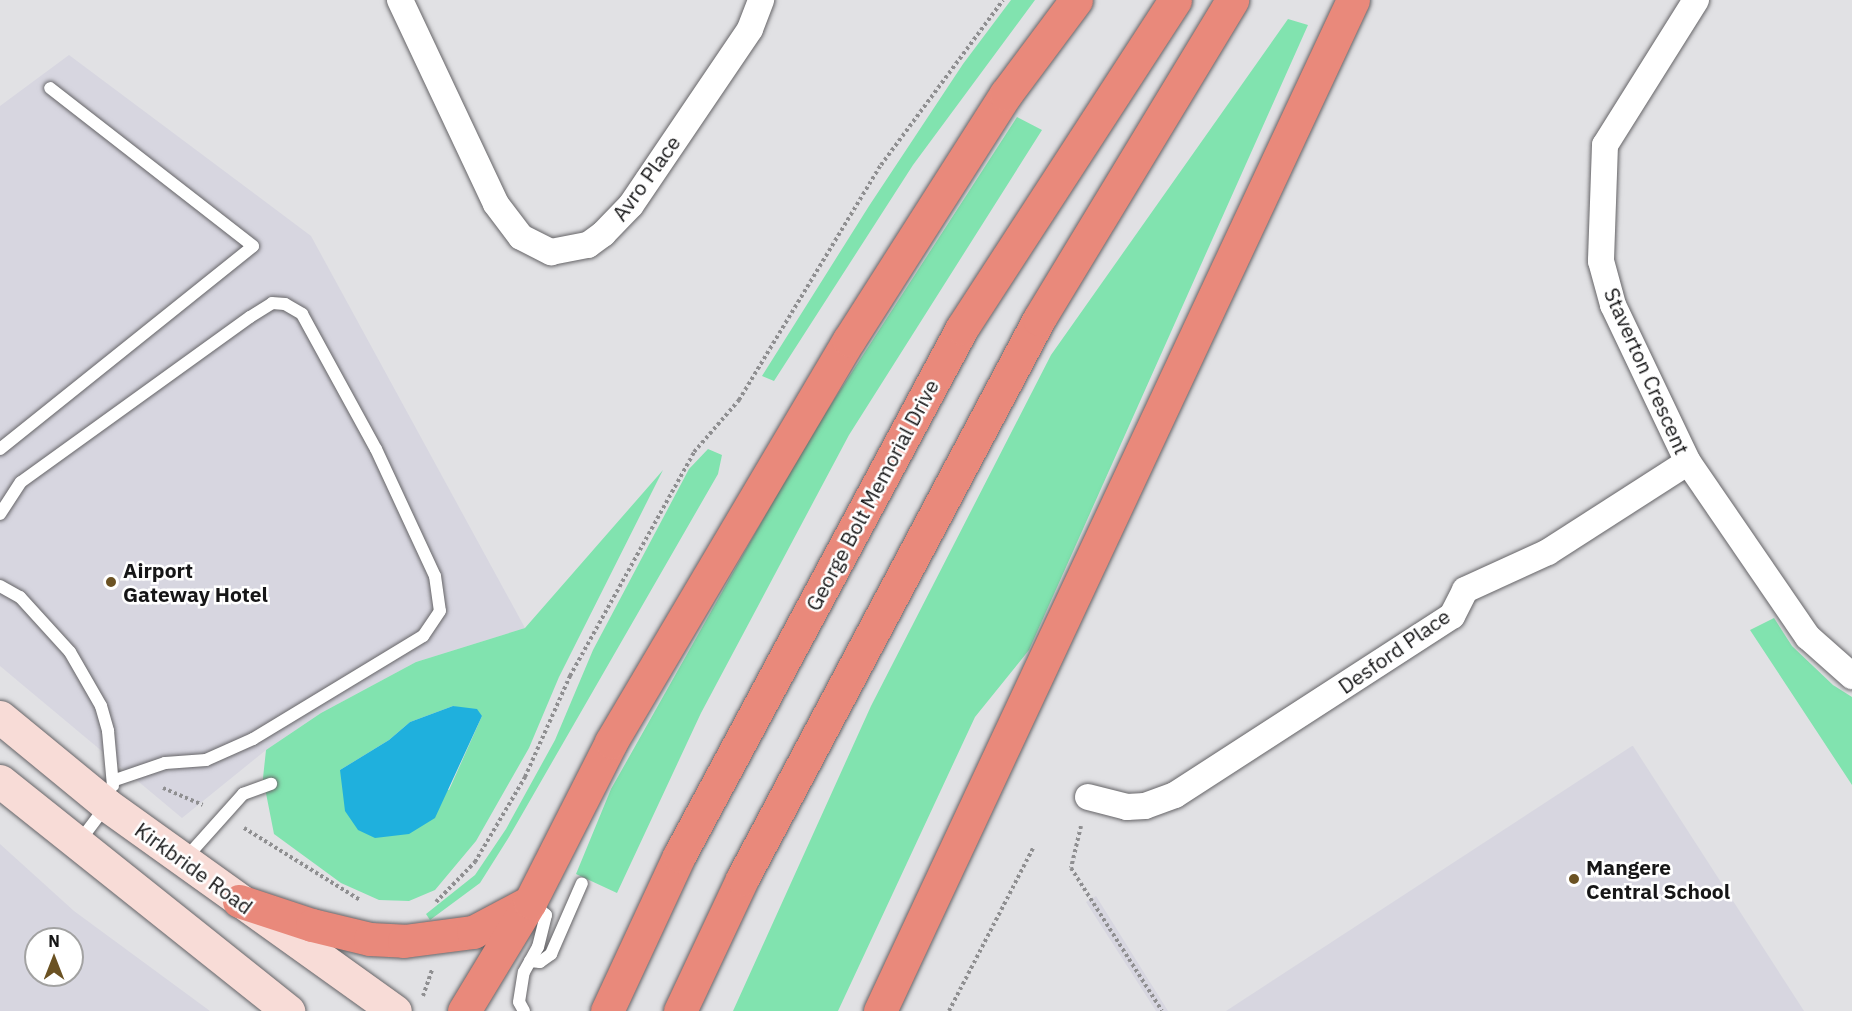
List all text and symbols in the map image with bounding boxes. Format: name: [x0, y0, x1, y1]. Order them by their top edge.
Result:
street label: Avro Place: [607, 130, 685, 226]
street label: Staverton Crescent: [1599, 284, 1695, 458]
street label: George Bolt Memorial Drive: [800, 375, 944, 615]
place label: Airport Gateway Hotel: [123, 557, 268, 607]
marker: Airport Gateway Hotel: [104, 575, 118, 589]
street label: Desford Place: [1333, 603, 1455, 699]
street label: Kirkbride Road: [130, 817, 258, 919]
place label: Mangere Central School: [1586, 854, 1730, 904]
marker: Mangere Central School: [1567, 872, 1581, 886]
north arrow: [24, 927, 84, 987]
text: N: [48, 931, 60, 951]

